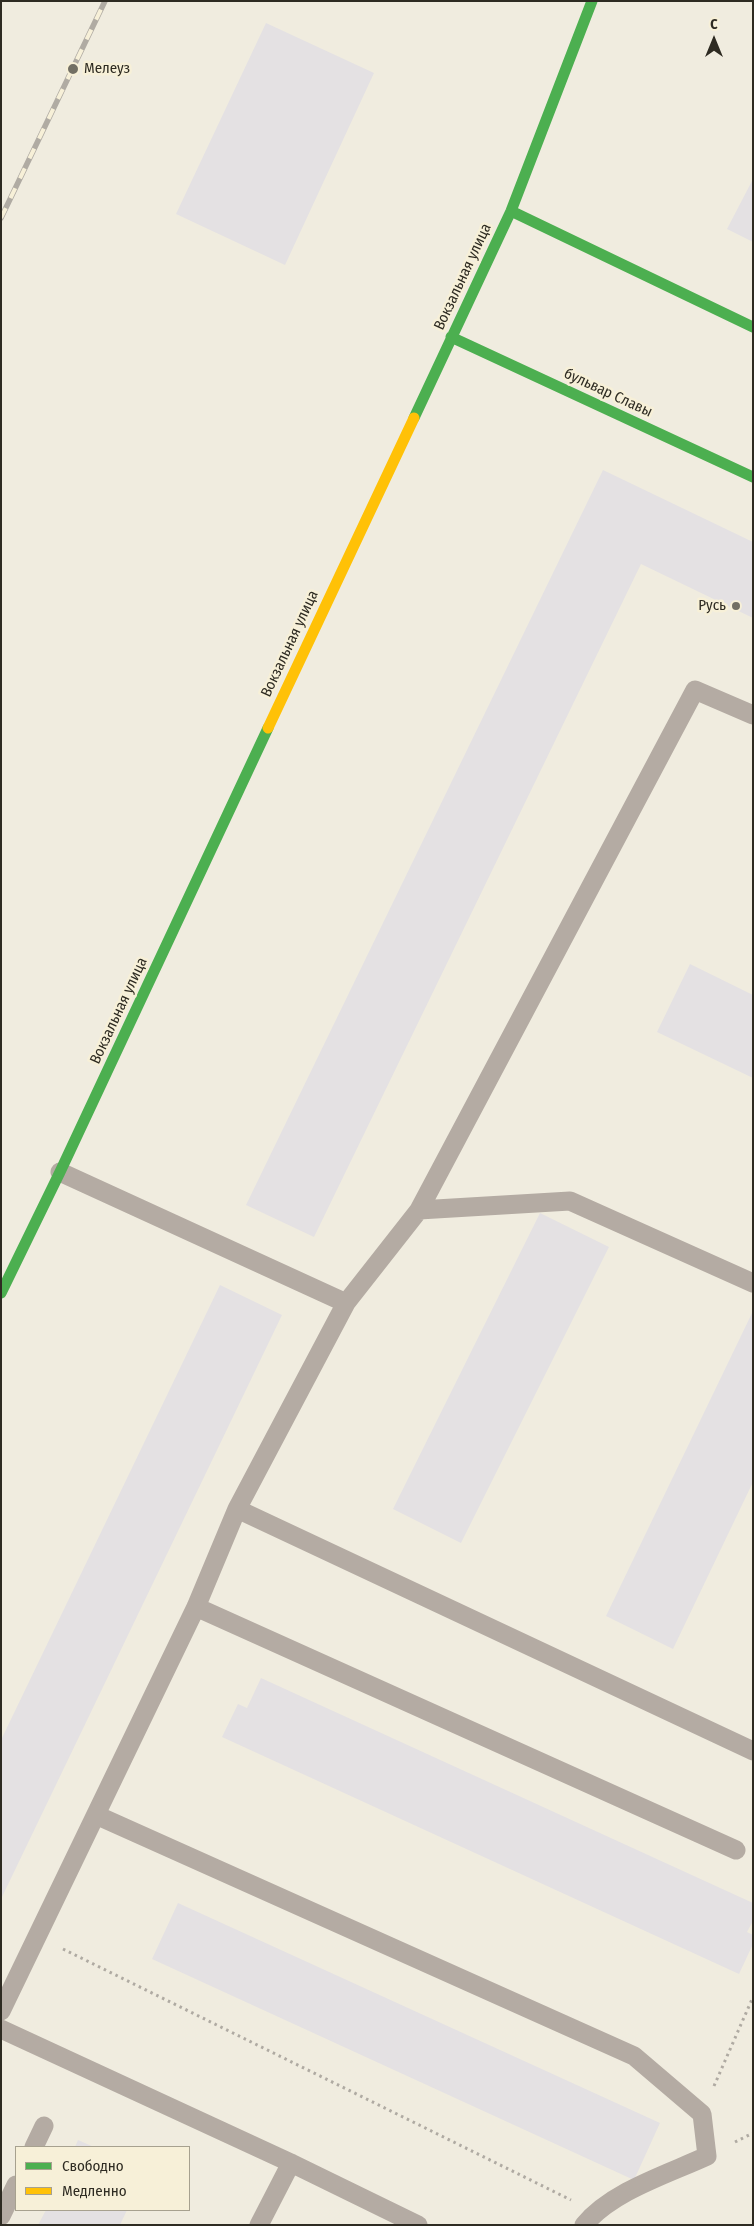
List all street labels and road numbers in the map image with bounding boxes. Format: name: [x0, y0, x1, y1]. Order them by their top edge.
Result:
street label: Вокзальная улица: [430, 221, 496, 333]
street label: бульвар Славы: [561, 365, 655, 421]
street label: Вокзальная улица: [257, 588, 323, 700]
street label: Вокзальная улица: [86, 955, 152, 1067]

